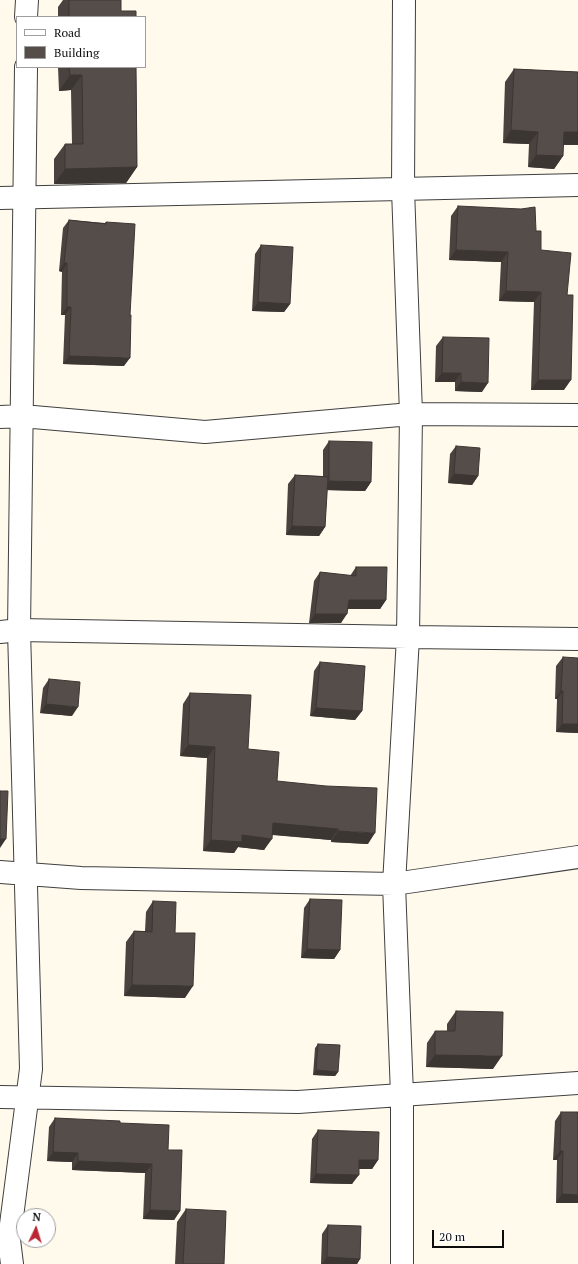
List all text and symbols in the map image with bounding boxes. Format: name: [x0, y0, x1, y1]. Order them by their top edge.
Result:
legend: [16, 16, 146, 68]
text: Road: [54, 25, 81, 40]
text: Building: [54, 45, 99, 60]
north arrow: [16, 1208, 56, 1248]
text: N: [32, 1210, 41, 1224]
scale bar: [434, 1222, 506, 1248]
text: 20 m: [439, 1229, 465, 1244]

